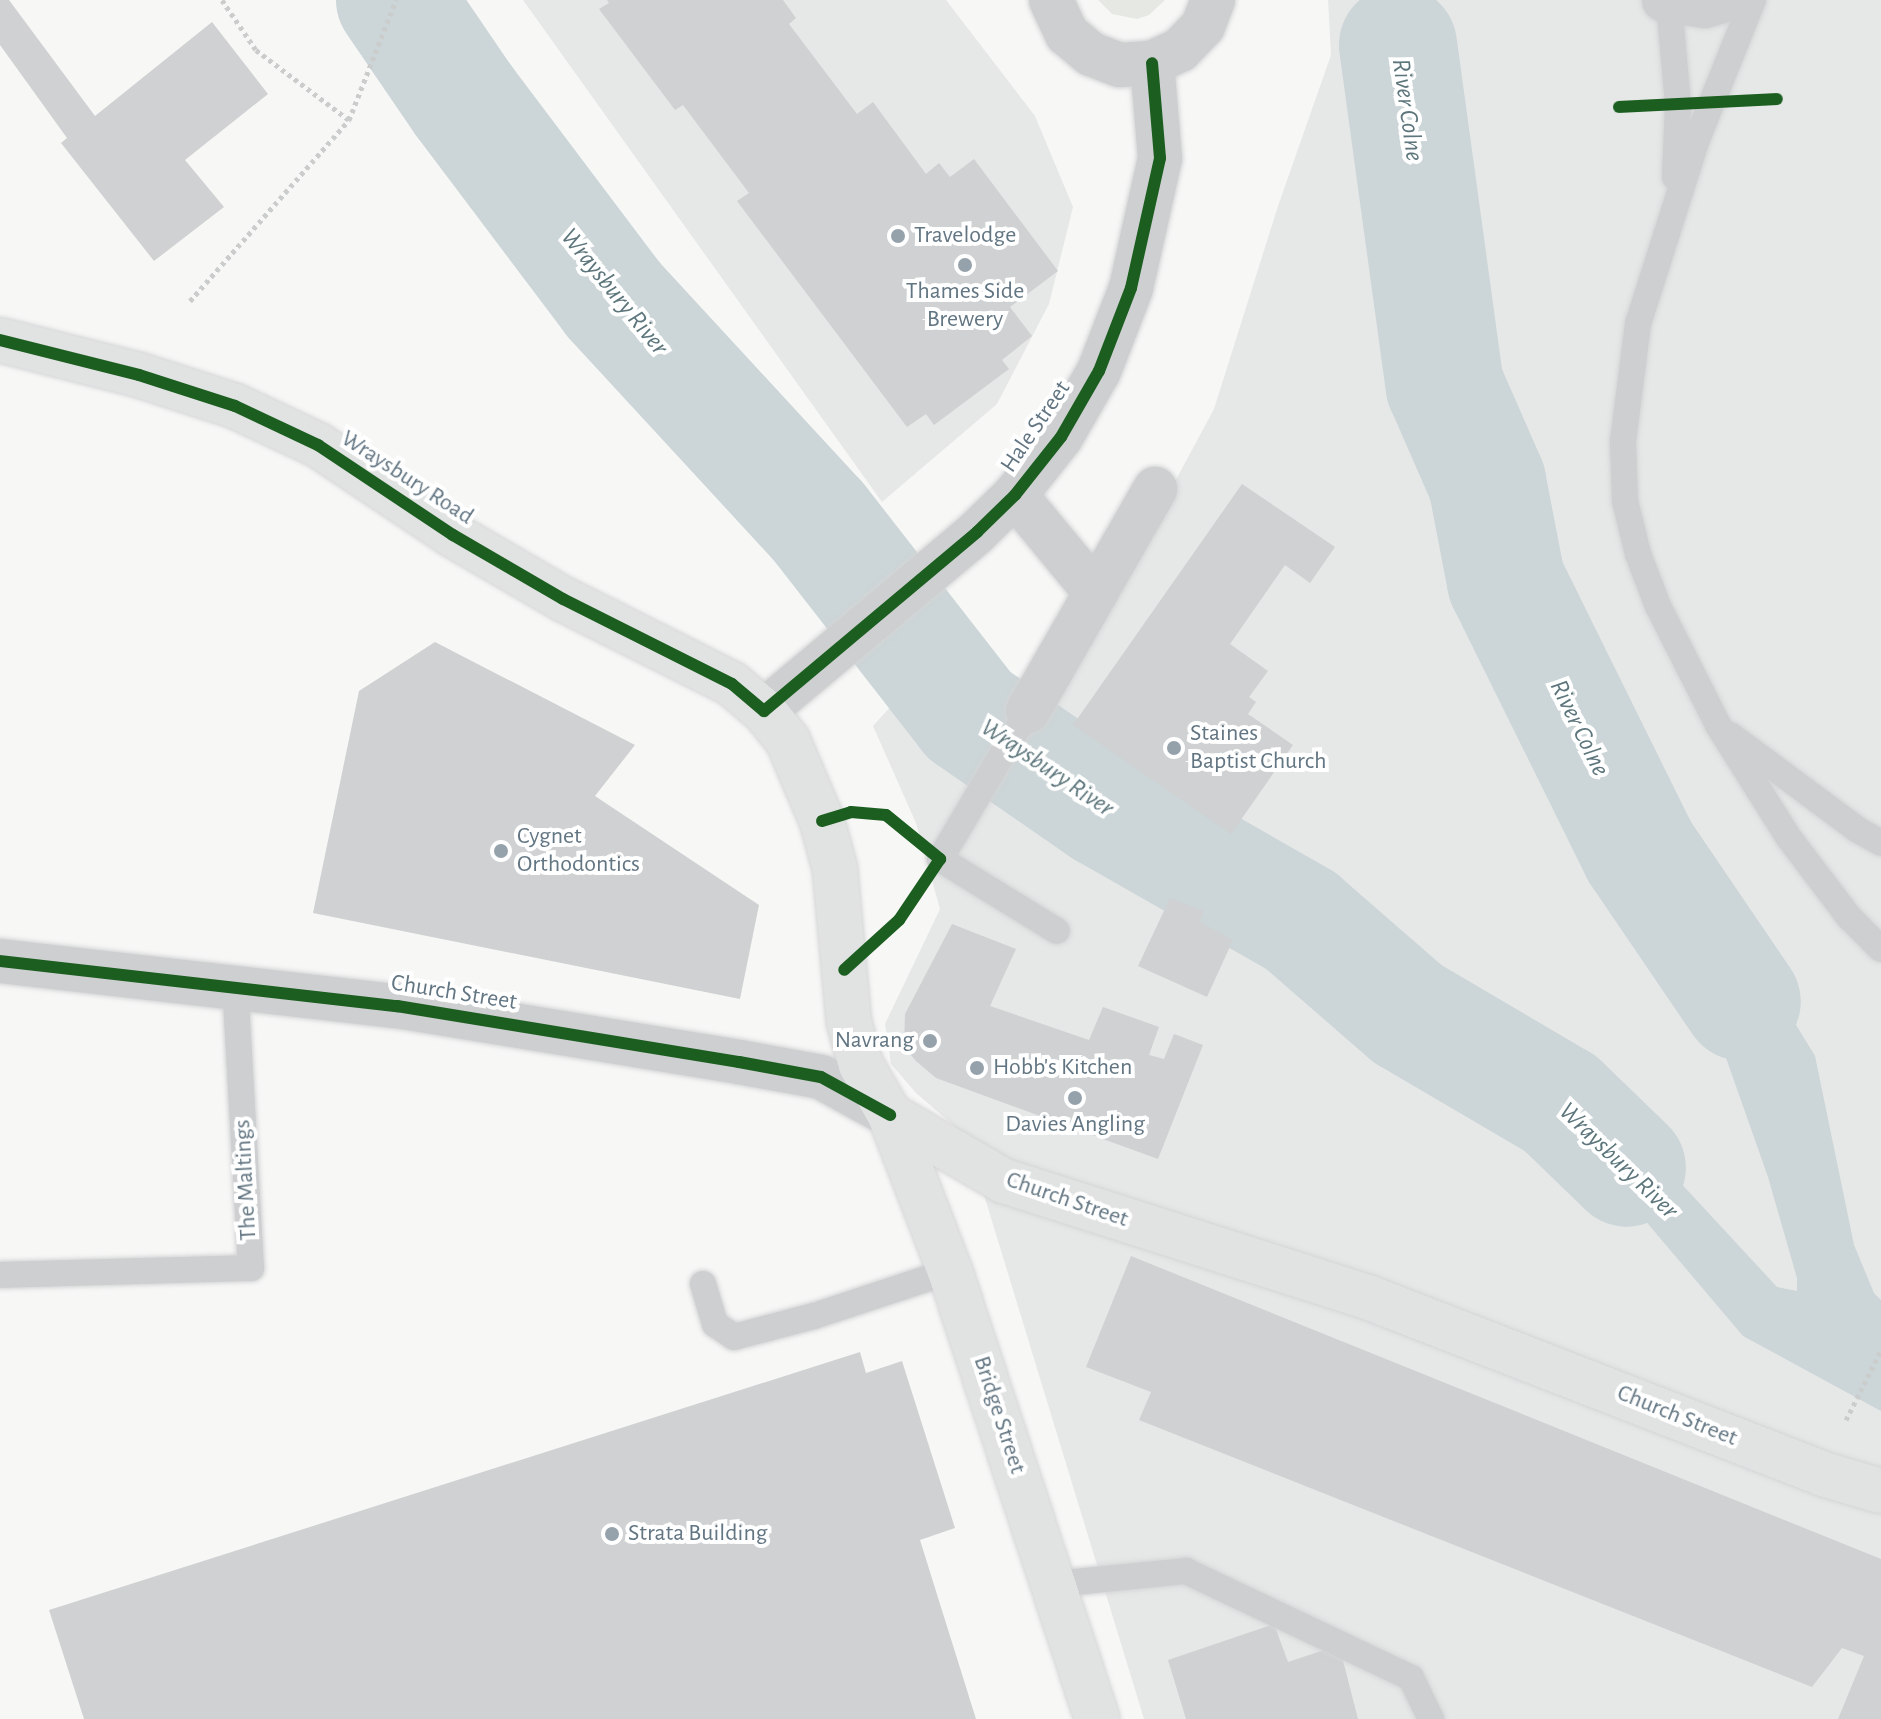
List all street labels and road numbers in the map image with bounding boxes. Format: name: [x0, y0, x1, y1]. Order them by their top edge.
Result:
street label: Hale Street: [995, 376, 1077, 478]
street label: Wraysbury Road: [335, 425, 479, 531]
street label: Church Street: [389, 969, 519, 1017]
street label: The Maltings: [228, 1119, 264, 1241]
street label: Church Street: [1002, 1166, 1132, 1234]
street label: Bridge Street: [966, 1353, 1032, 1477]
street label: Church Street: [1613, 1379, 1741, 1453]

